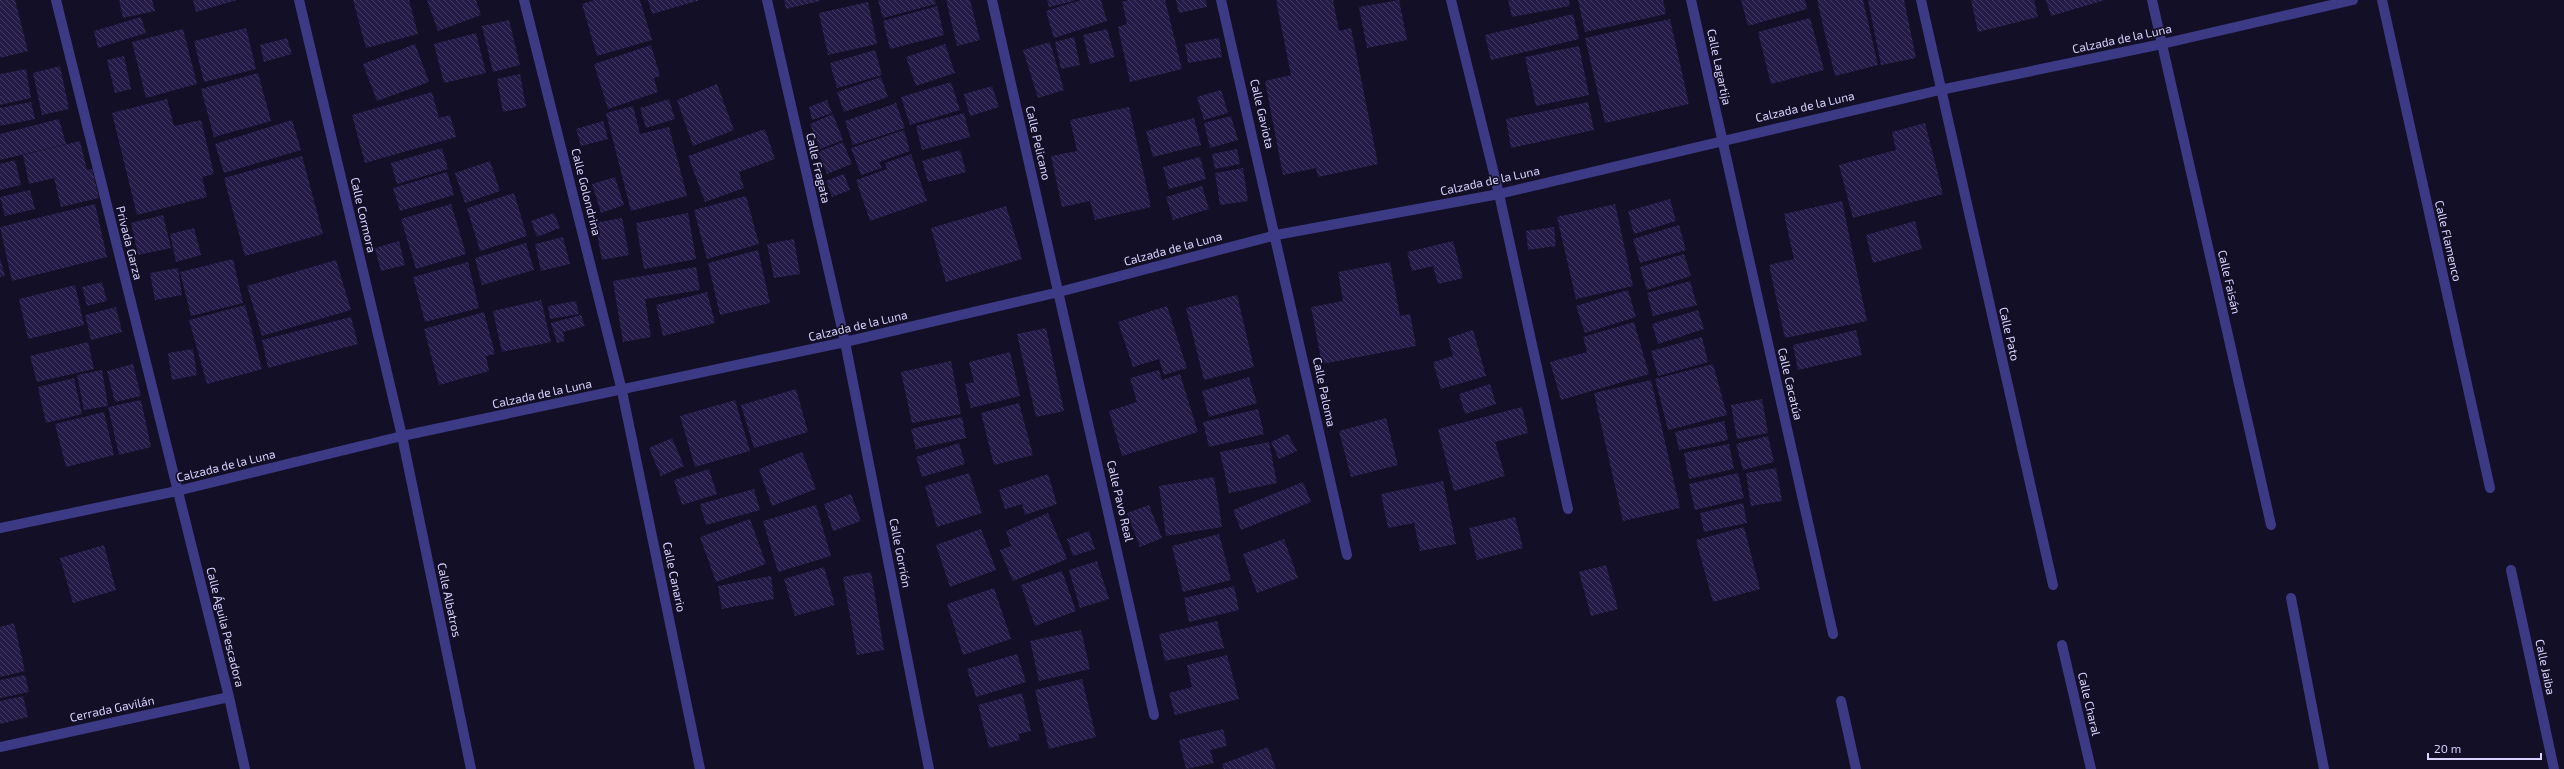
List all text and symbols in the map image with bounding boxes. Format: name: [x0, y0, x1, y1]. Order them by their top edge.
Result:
street label: Calzada de la Luna: [2071, 21, 2173, 55]
street label: Calle Lagartija: [1704, 27, 1735, 106]
street label: Calle Gaviota: [1248, 78, 1278, 150]
street label: Calzada de la Luna: [1754, 88, 1856, 124]
street label: Calle Pelicano: [1024, 104, 1054, 182]
street label: Calle Fragata: [804, 131, 834, 204]
street label: Calle Golondrina: [569, 147, 605, 237]
street label: Calzada de la Luna: [1439, 163, 1541, 197]
street label: Calle Cormora: [349, 176, 379, 254]
street label: Calle Flamenco: [2433, 199, 2465, 283]
street label: Privada Garza: [114, 204, 146, 281]
street label: Calzada de la Luna: [1122, 228, 1223, 268]
street label: Calle Faisán: [2216, 248, 2244, 315]
street label: Calle Pato: [1997, 306, 2023, 362]
street label: Calzada de la Luna: [807, 307, 909, 343]
street label: Calle Cacatúa: [1776, 346, 1806, 421]
street label: Calle Paloma: [1311, 356, 1339, 428]
street label: Calzada de la Luna: [491, 376, 593, 410]
street label: Calzada de la Luna: [175, 446, 277, 484]
street label: Calle Pavo Real: [1105, 459, 1137, 543]
street label: Calle Gorrión: [887, 517, 915, 589]
street label: Calle Canario: [661, 540, 689, 613]
street label: Calle Albatros: [435, 561, 465, 638]
street label: Calle Águila Pescadora: [204, 565, 248, 688]
street label: Calle Jaiba: [2533, 638, 2559, 696]
street label: Calle Charal: [2076, 671, 2104, 737]
street label: Cerrada Gavilán: [68, 692, 155, 724]
scale bar: [2428, 735, 2541, 761]
text: 20 m: [2434, 741, 2461, 755]

